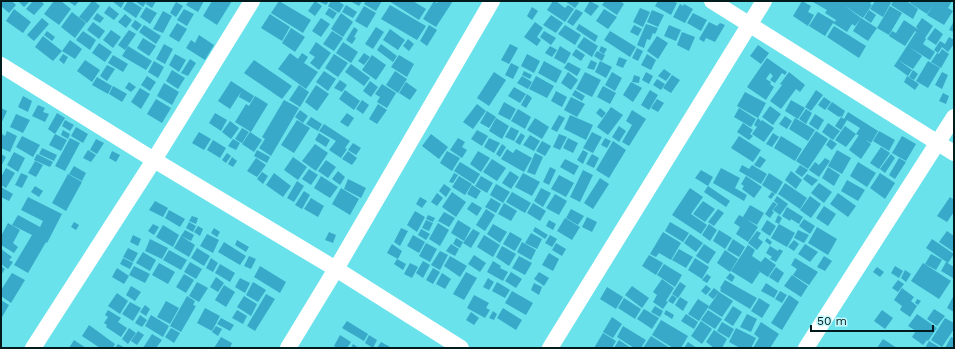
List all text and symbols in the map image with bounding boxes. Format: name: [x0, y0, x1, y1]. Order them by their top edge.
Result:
scale bar: [811, 307, 933, 333]
text: 50 m: [817, 314, 847, 328]

